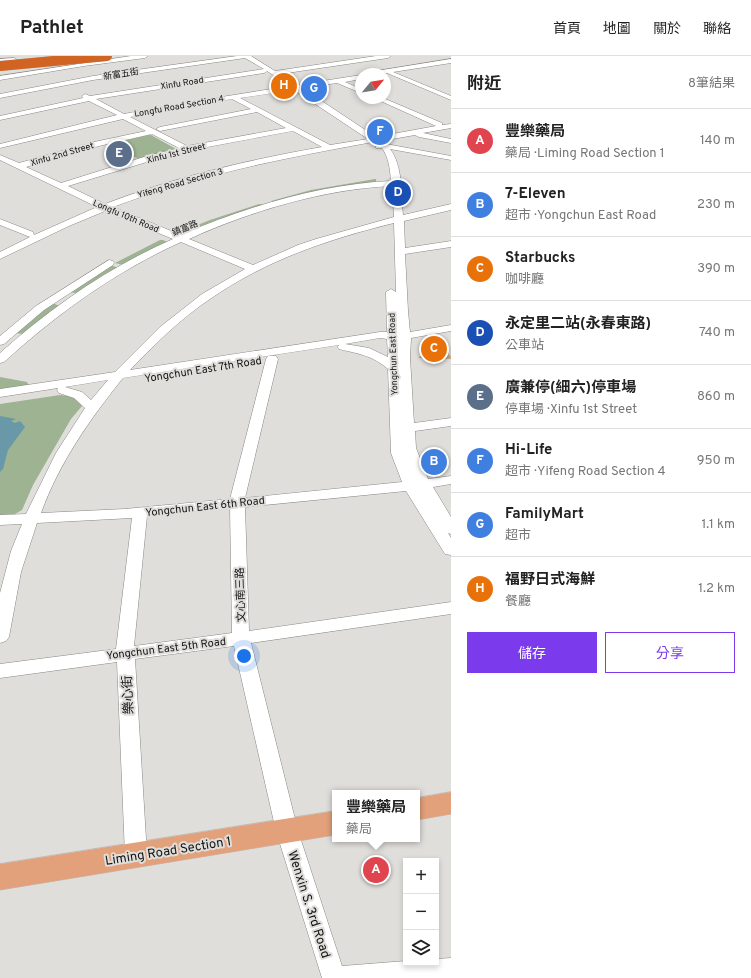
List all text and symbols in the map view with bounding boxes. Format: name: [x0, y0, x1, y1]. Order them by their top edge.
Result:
text: Pathlet: [20, 16, 84, 40]
text: 首頁: [553, 21, 581, 38]
text: 地圖: [603, 21, 631, 38]
text: 關於: [653, 21, 681, 38]
text: 聯絡: [703, 21, 731, 38]
street label: 新富五街: [102, 66, 140, 83]
north arrow: [355, 68, 391, 104]
pin: H: [271, 71, 297, 101]
pin: G: [301, 74, 327, 104]
text: 附近: [467, 74, 501, 96]
street label: Xinfu Road: [160, 75, 204, 92]
text: 8筆結果: [688, 76, 735, 92]
street label: Longfu Road Section 4: [133, 93, 225, 120]
pin: F: [367, 117, 393, 147]
text: 豐樂藥局: [505, 123, 565, 142]
text: A: [475, 133, 485, 149]
text: 140 m: [700, 133, 735, 149]
pin: E: [106, 139, 132, 169]
street label: Xinfu 2nd Street: [29, 140, 95, 169]
street label: Xinfu 1st Street: [146, 141, 207, 166]
text: 藥局 · Liming Road Section 1: [505, 146, 665, 162]
street label: Yifeng Road Section 3: [136, 166, 224, 201]
pin: D: [385, 178, 411, 208]
text: 7-Eleven: [505, 185, 566, 204]
text: B: [476, 197, 484, 213]
text: 230 m: [697, 197, 735, 213]
street label: Longfu 10th Road: [91, 198, 160, 235]
text: 超市 · Yongchun East Road: [505, 208, 656, 224]
street label: 鎮富路: [170, 217, 200, 239]
text: Starbucks: [505, 249, 575, 268]
text: C: [476, 261, 484, 277]
text: 390 m: [697, 261, 735, 277]
text: 咖啡廳: [505, 272, 544, 288]
street label: Yongchun East Road: [387, 313, 400, 395]
text: 永定里二站(永春東路): [505, 315, 651, 334]
text: D: [475, 325, 485, 341]
text: 740 m: [699, 325, 735, 341]
pin: C: [421, 334, 447, 364]
text: 公車站: [505, 338, 544, 354]
street label: Yongchun East 7th Road: [143, 354, 263, 386]
text: 廣兼停(細六)停車場: [505, 379, 636, 398]
text: E: [476, 389, 484, 405]
text: 860 m: [697, 389, 735, 405]
text: 停車場 · Xinfu 1st Street: [505, 402, 637, 418]
text: Hi-Life: [505, 441, 552, 460]
pin: B: [421, 447, 447, 477]
text: F: [476, 453, 484, 469]
text: 950 m: [697, 453, 735, 469]
text: 超市 · Yifeng Road Section 4: [505, 464, 666, 480]
street label: Yongchun East 6th Road: [145, 494, 266, 520]
text: FamilyMart: [505, 505, 584, 524]
text: G: [476, 517, 484, 533]
text: 1.1 km: [701, 517, 735, 533]
text: 超市: [505, 528, 531, 544]
street label: 文心南三路: [233, 567, 249, 623]
text: 福野日式海鮮: [505, 571, 595, 590]
text: H: [475, 581, 485, 597]
text: 1.2 km: [698, 581, 735, 597]
text: 餐廳: [505, 594, 531, 610]
button: 儲存: [467, 632, 597, 673]
button: 分享: [605, 632, 735, 673]
street label: Yongchun East 5th Road: [105, 635, 227, 663]
your location: [234, 646, 254, 666]
street label: 樂心街: [119, 675, 138, 715]
popup: [332, 790, 420, 842]
text: 豐樂藥局: [346, 799, 406, 818]
text: 藥局: [346, 822, 372, 838]
street label: Liming Road Section 1: [104, 834, 233, 870]
street label: Wenxin S. 3rd Road: [283, 849, 333, 960]
pin: A: [363, 855, 389, 885]
map controls: [403, 858, 439, 966]
button: +: [403, 858, 439, 894]
button: −: [403, 894, 439, 930]
button: layers: [403, 930, 439, 966]

